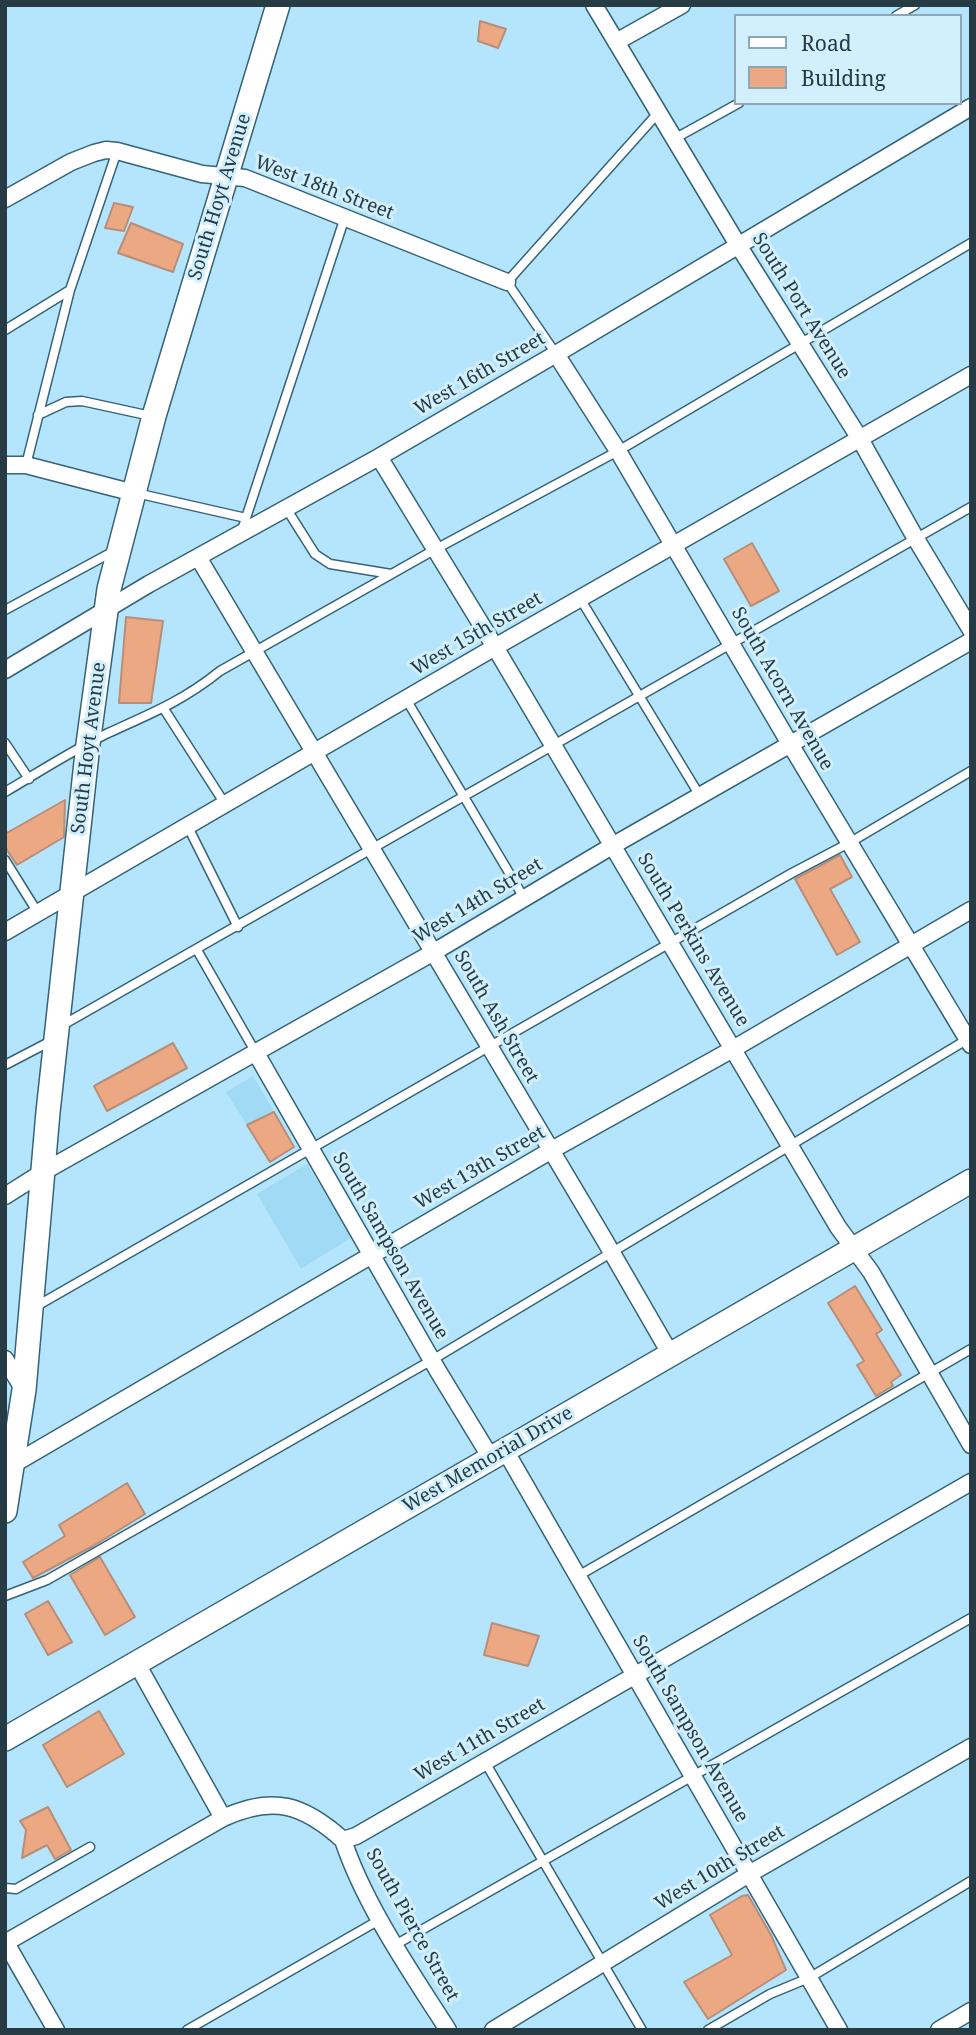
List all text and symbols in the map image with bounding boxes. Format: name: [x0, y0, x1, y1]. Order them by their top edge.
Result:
legend: [734, 14, 962, 105]
text: Road: [801, 29, 852, 57]
text: Building: [801, 64, 886, 92]
street label: South Hoyt Avenue: [184, 111, 256, 283]
street label: West 18th Street: [251, 151, 397, 225]
street label: South Port Avenue: [747, 229, 855, 383]
street label: West 16th Street: [411, 327, 549, 421]
street label: West 15th Street: [408, 587, 546, 681]
street label: South Acorn Avenue: [726, 603, 838, 775]
street label: South Hoyt Avenue: [67, 661, 111, 835]
street label: South Perkins Avenue: [632, 849, 754, 1031]
street label: West 14th Street: [409, 853, 547, 949]
street label: South Ash Street: [449, 947, 543, 1087]
street label: West 13th Street: [411, 1121, 549, 1215]
street label: South Sampson Avenue: [327, 1148, 453, 1344]
street label: West Memorial Drive: [399, 1402, 577, 1518]
street label: South Sampson Avenue: [627, 1631, 753, 1827]
street label: West 11th Street: [411, 1693, 549, 1787]
street label: West 10th Street: [651, 1820, 789, 1916]
street label: South Pierce Street: [361, 1845, 463, 2005]

